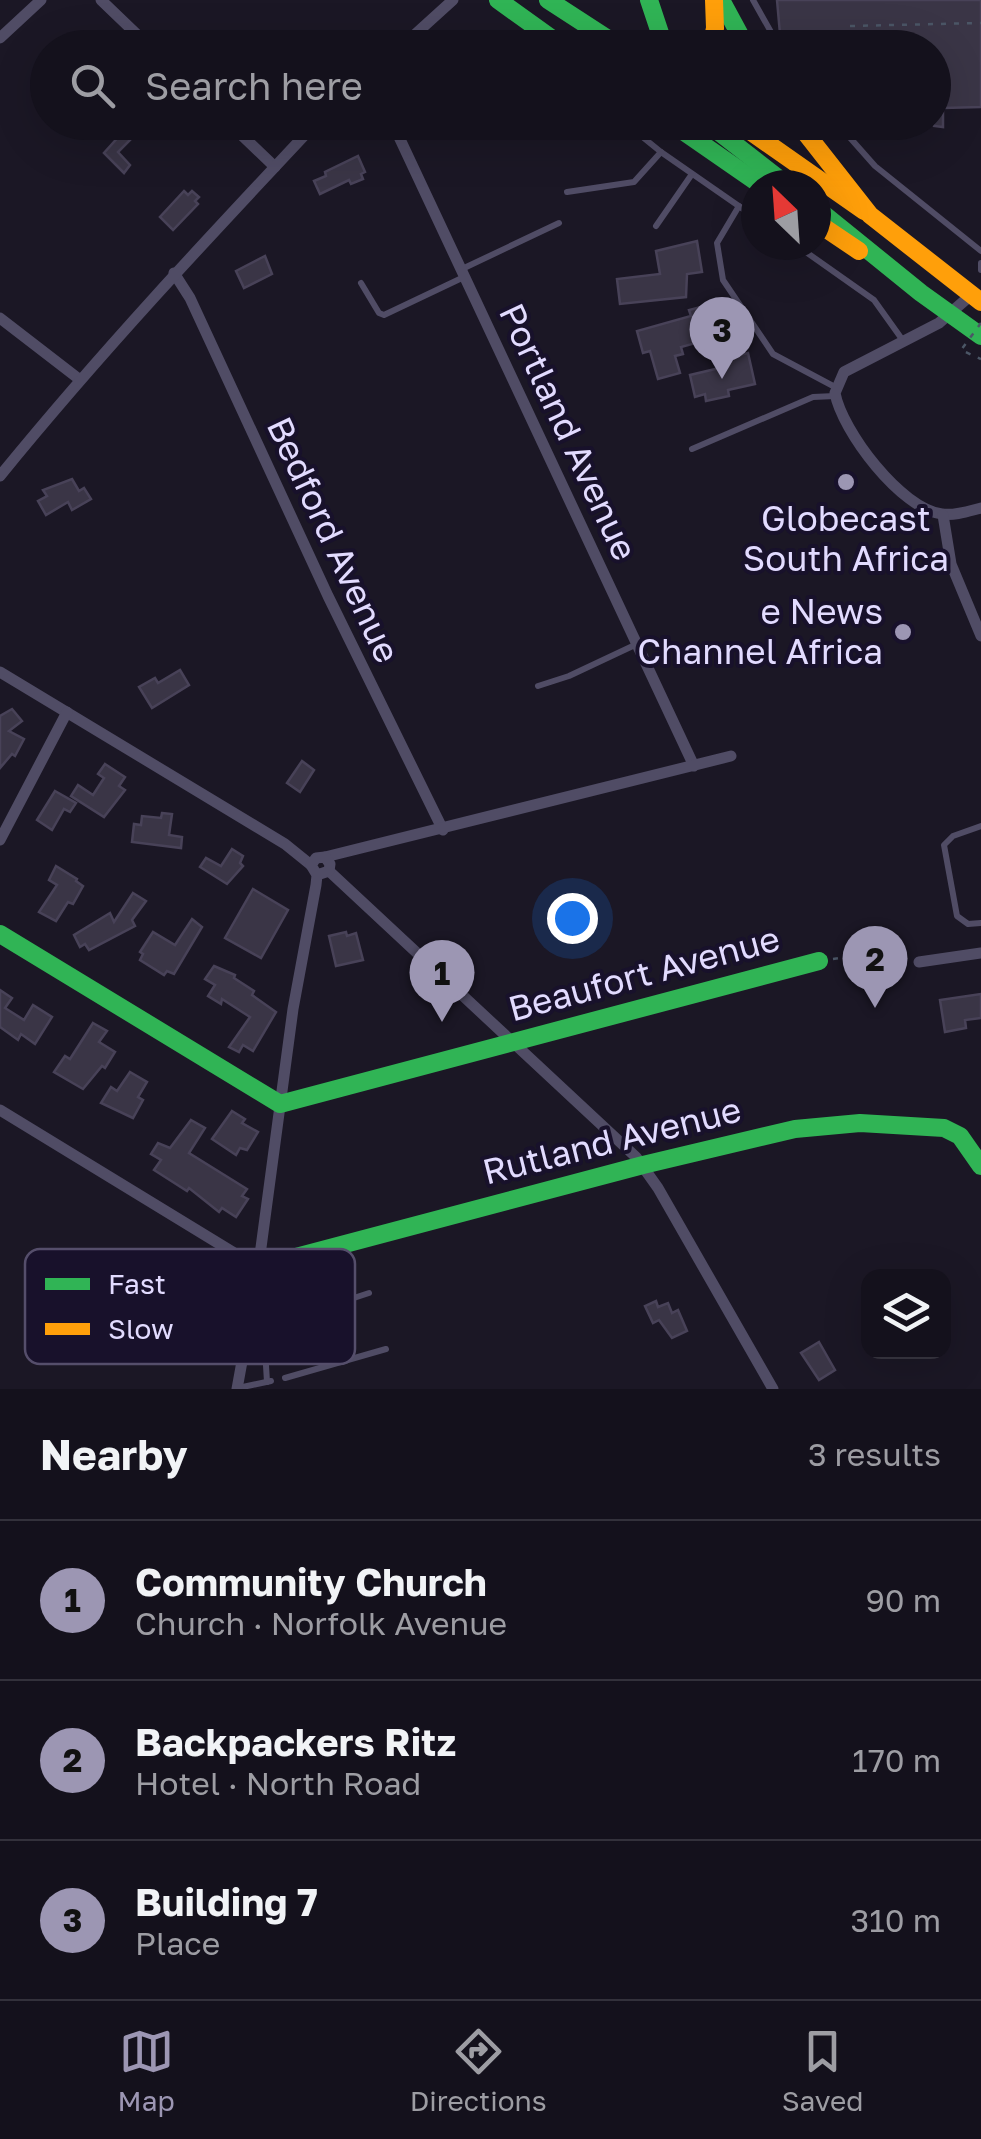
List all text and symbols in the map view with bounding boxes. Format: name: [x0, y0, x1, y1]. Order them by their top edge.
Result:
search box: [30, 30, 951, 140]
icon: search: [65, 58, 120, 113]
text: Search here: [145, 63, 363, 108]
north arrow: [741, 170, 831, 260]
pin: 3: [690, 296, 754, 379]
street label: Portland Avenue: [491, 297, 647, 567]
street label: Bedford Avenue: [259, 410, 409, 669]
marker: Globecast South Africa: [835, 471, 857, 493]
place label: Globecast South Africa: [743, 497, 949, 579]
place label: e News Channel Africa: [637, 590, 883, 672]
marker: e News Channel Africa: [892, 621, 914, 643]
your location: [547, 893, 598, 944]
street label: Beaufort Avenue: [504, 917, 784, 1029]
pin: 2: [842, 926, 908, 1008]
pin: 1: [410, 940, 474, 1022]
street label: Rutland Avenue: [478, 1088, 745, 1192]
legend: [25, 1249, 355, 1364]
text: Fast: [108, 1267, 166, 1300]
map controls: [861, 1269, 951, 1359]
button: layers: [861, 1269, 951, 1359]
text: Slow: [108, 1312, 174, 1345]
text: Nearby: [40, 1429, 188, 1479]
text: 3 results: [808, 1435, 941, 1473]
text: Community Church: [135, 1559, 487, 1604]
text: 1: [64, 1581, 81, 1619]
text: 90 m: [865, 1581, 941, 1619]
text: Church · Norfolk Avenue: [135, 1604, 507, 1642]
text: Backpackers Ritz: [135, 1719, 456, 1764]
text: 2: [63, 1741, 82, 1779]
text: 170 m: [852, 1741, 941, 1779]
text: Hotel · North Road: [135, 1764, 421, 1802]
text: Building 7: [135, 1879, 318, 1924]
text: 3: [63, 1901, 82, 1939]
text: 310 m: [851, 1901, 941, 1939]
text: Place: [135, 1924, 220, 1962]
tab: Map: [118, 2024, 175, 2117]
tab: Directions: [410, 2024, 547, 2117]
tab: Saved: [782, 2024, 863, 2117]

